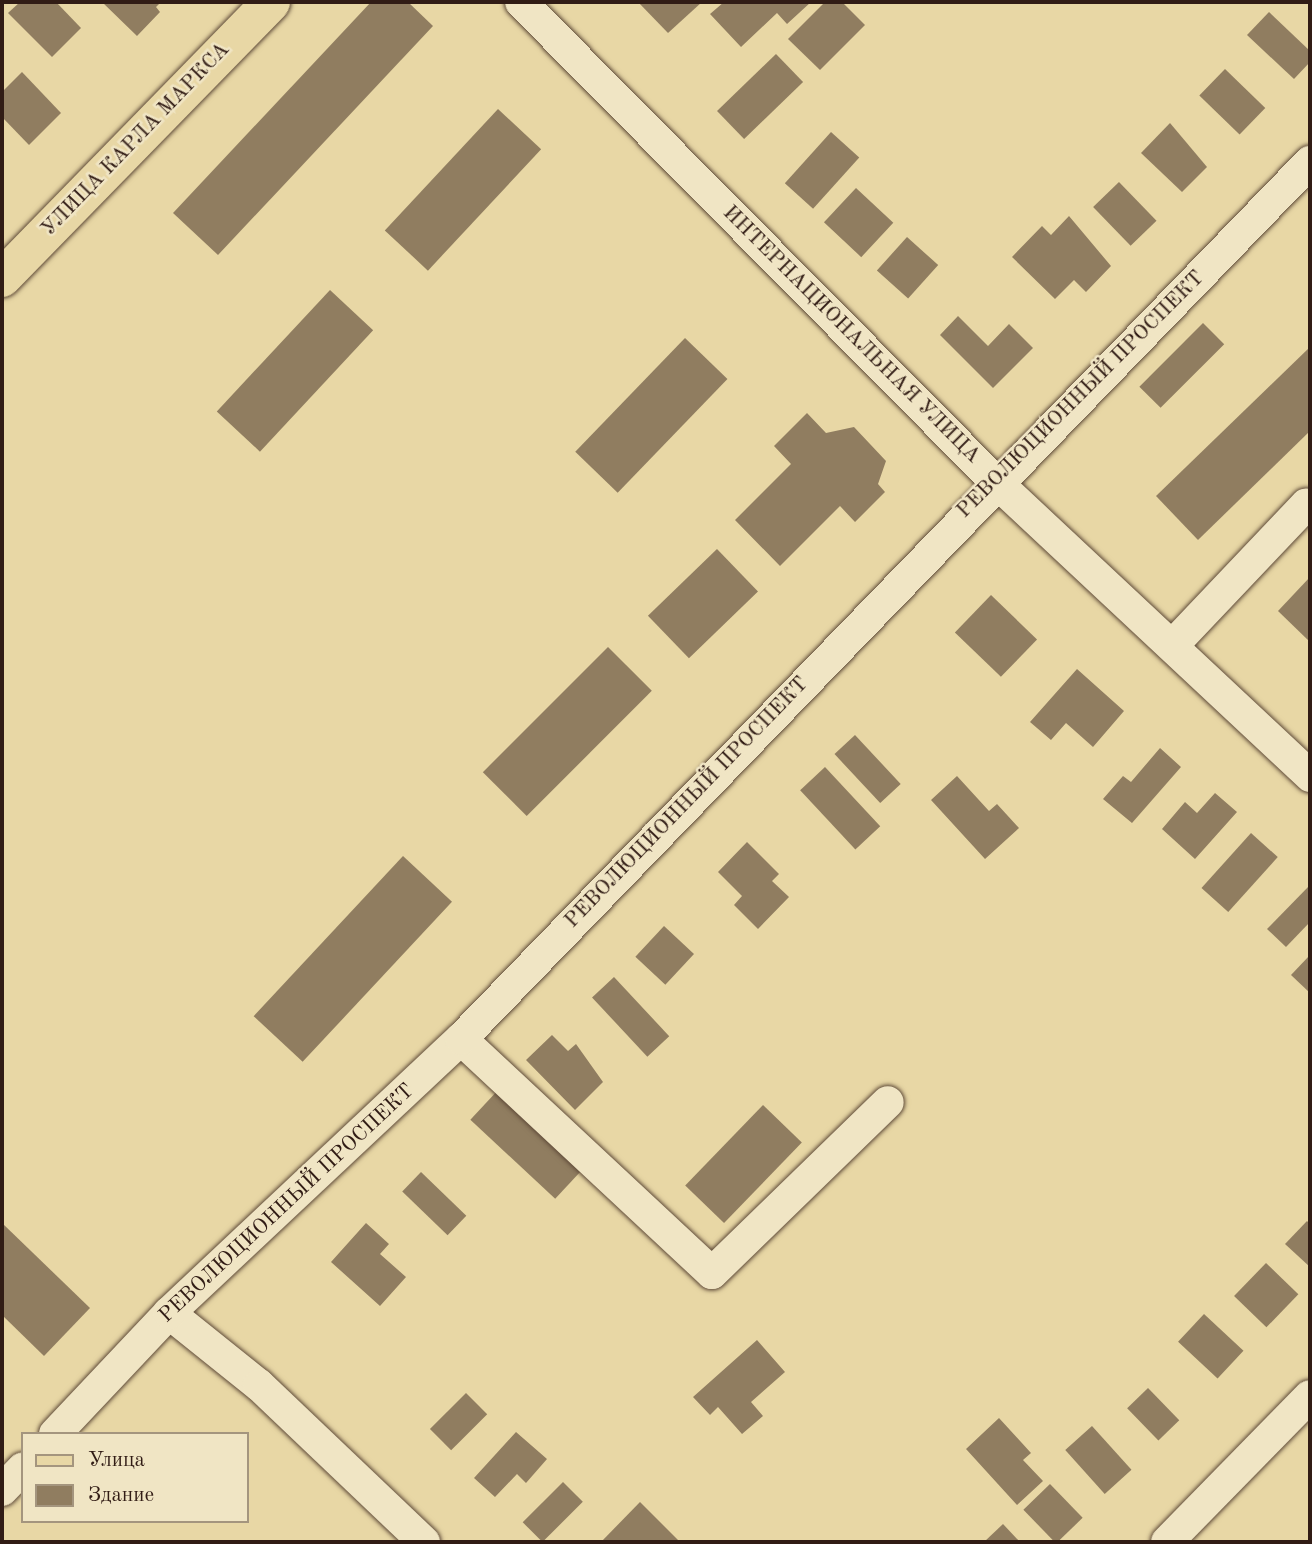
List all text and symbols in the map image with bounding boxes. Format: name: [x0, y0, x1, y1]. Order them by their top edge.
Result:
street label: УЛИЦА КАРЛА МАРКСА: [37, 38, 235, 242]
street label: ИНТЕРНАЦИОНАЛЬНАЯ УЛИЦА: [717, 201, 985, 469]
street label: РЕВОЛЮЦИОННЫЙ ПРОСПЕКТ: [952, 266, 1210, 524]
street label: РЕВОЛЮЦИОННЫЙ ПРОСПЕКТ: [560, 672, 814, 934]
street label: РЕВОЛЮЦИОННЫЙ ПРОСПЕКТ: [154, 1079, 420, 1329]
legend: [21, 1432, 248, 1523]
text: Улица: [88, 1450, 145, 1471]
text: Здание: [88, 1485, 154, 1506]

